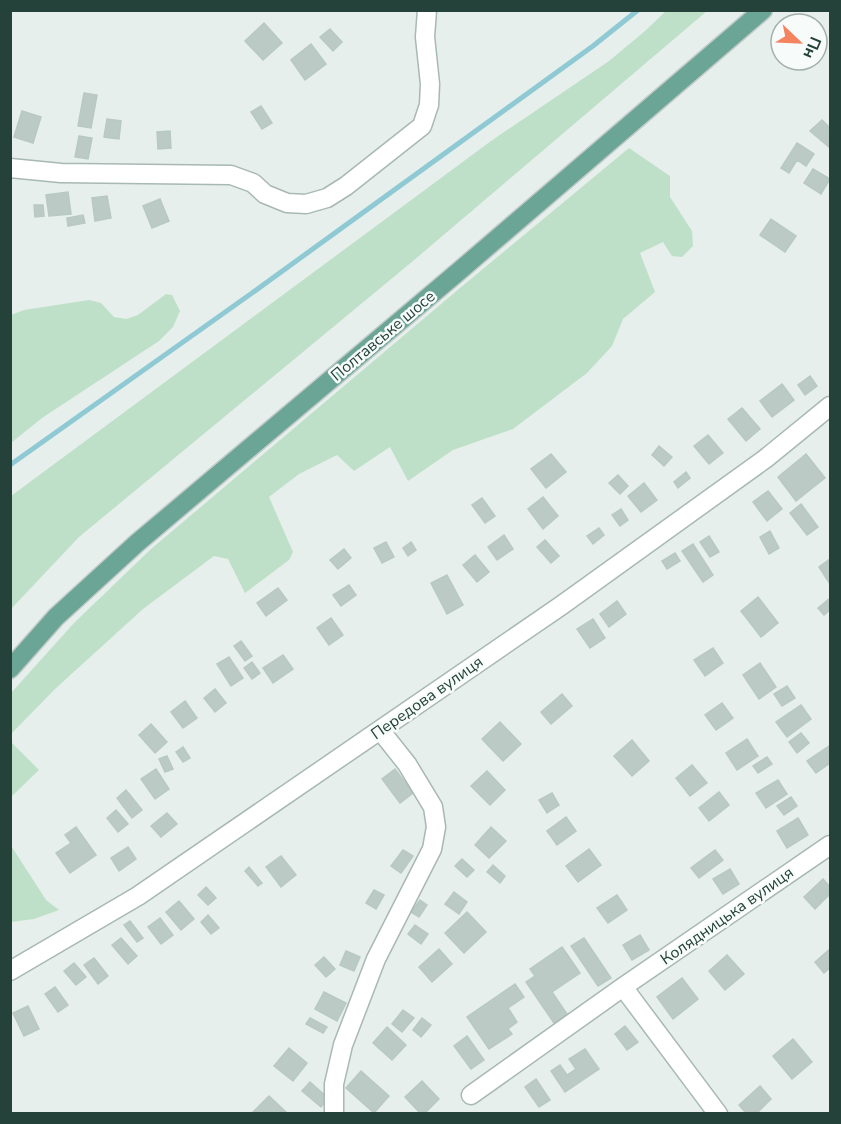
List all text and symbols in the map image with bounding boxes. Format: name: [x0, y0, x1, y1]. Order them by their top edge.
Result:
north arrow: [769, 12, 829, 72]
text: Пн: [797, 33, 826, 62]
street label: Полтавське шосе: [326, 286, 440, 386]
street label: Передова вулиця: [366, 651, 488, 745]
street label: Колядницька вулиця: [656, 862, 798, 970]

